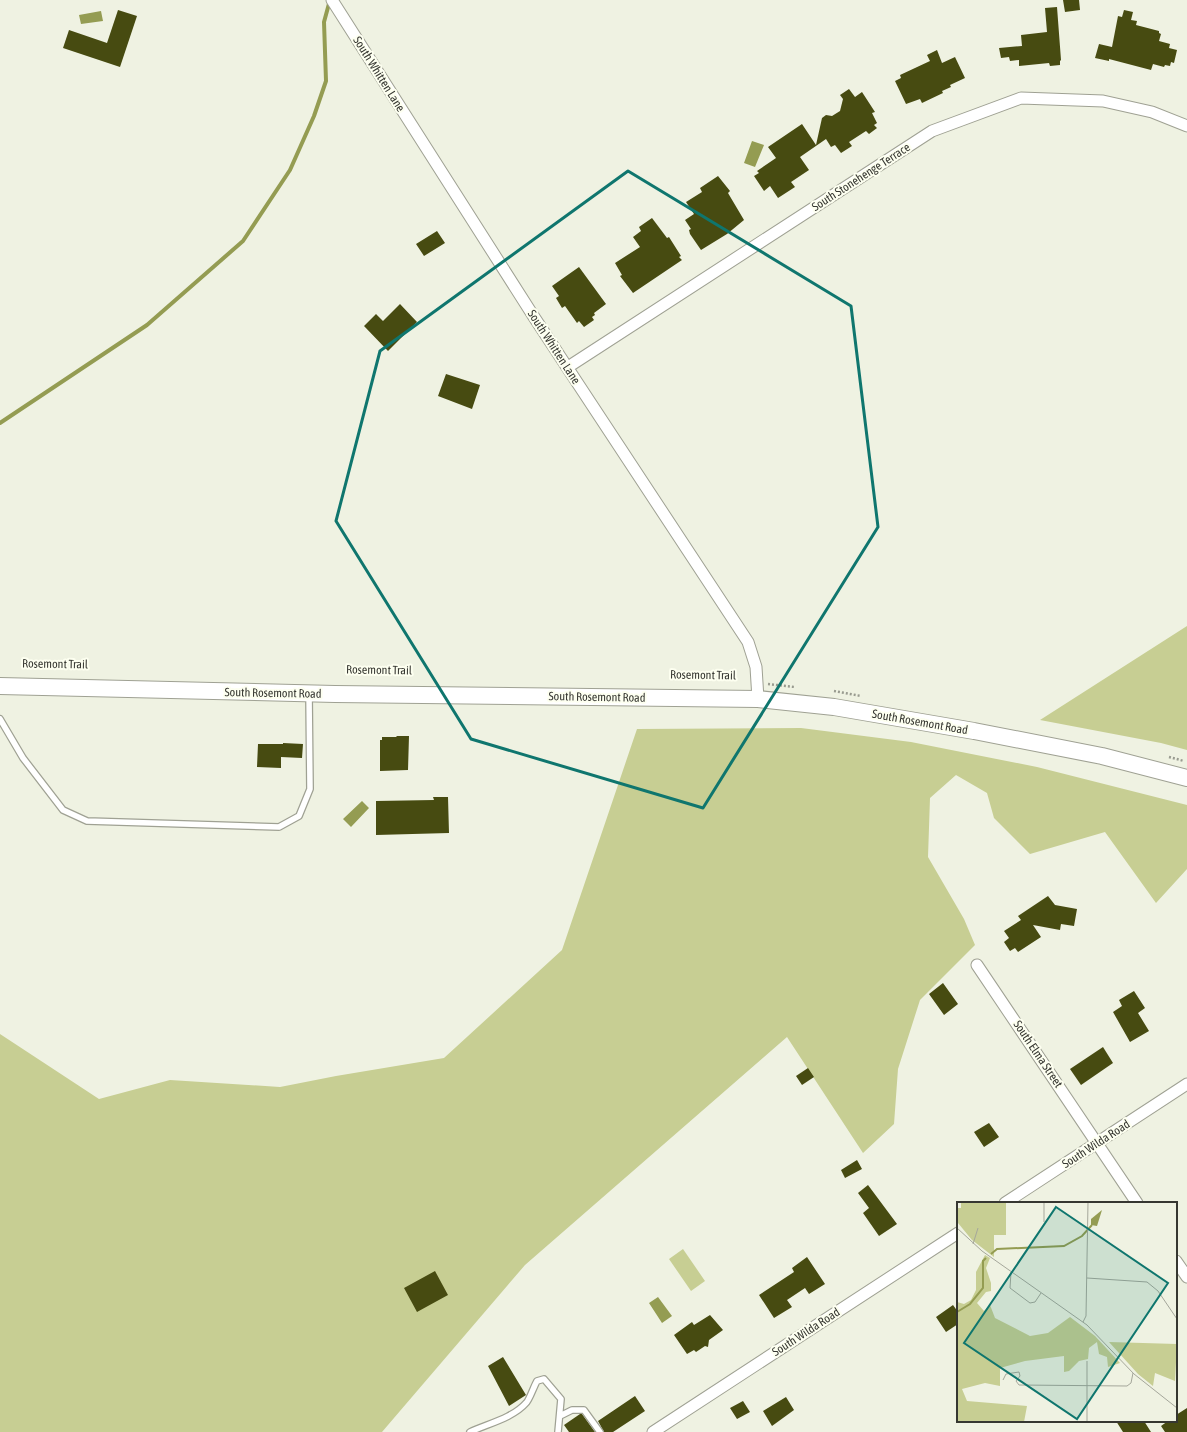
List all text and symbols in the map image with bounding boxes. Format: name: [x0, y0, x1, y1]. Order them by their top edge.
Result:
street label: South Whitten Lane: [350, 34, 408, 114]
street label: South Stonehenge Terrace: [809, 140, 913, 214]
street label: South Whitten Lane: [525, 307, 583, 387]
street label: Rosemont Trail: [22, 656, 89, 672]
street label: Rosemont Trail: [346, 662, 413, 678]
street label: Rosemont Trail: [670, 667, 737, 683]
street label: South Rosemont Road: [224, 685, 322, 701]
street label: South Rosemont Road: [548, 689, 646, 705]
street label: South Rosemont Road: [871, 707, 969, 737]
street label: South Elma Street: [1010, 1018, 1066, 1091]
street label: South Wilda Road: [1060, 1117, 1132, 1171]
inset map: [957, 1202, 1177, 1422]
street label: South Wilda Road: [770, 1305, 842, 1359]

